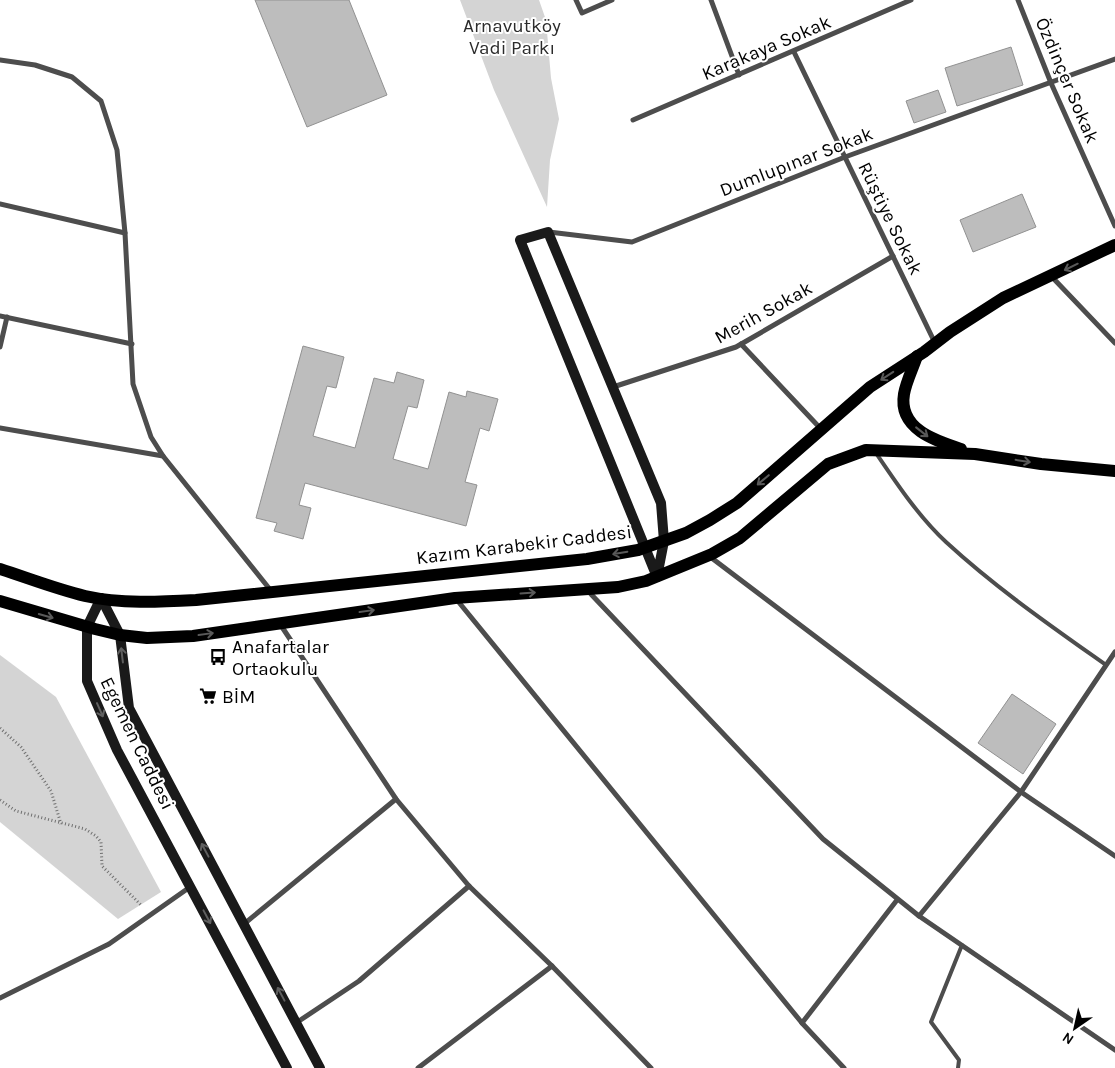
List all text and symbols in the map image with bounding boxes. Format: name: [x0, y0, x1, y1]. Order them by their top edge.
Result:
street label: Karakaya Sokak: [699, 11, 834, 85]
street label: Özdinçer Sokak: [1031, 14, 1104, 147]
park label: Arnavutköy Vadi Parkı: [463, 15, 561, 59]
street label: Dumlupınar Sokak: [717, 122, 876, 201]
street label: Rüştiye Sokak: [853, 158, 927, 279]
one-way arrow: [1064, 263, 1079, 272]
street label: Merih Sokak: [711, 277, 816, 349]
one-way arrow: [880, 371, 894, 381]
one-way arrow: [915, 426, 928, 437]
one-way arrow: [1015, 457, 1031, 467]
one-way arrow: [756, 475, 769, 486]
street label: Kazım Karabekir Caddesi: [415, 521, 633, 569]
one-way arrow: [612, 548, 628, 558]
one-way arrow: [520, 588, 536, 598]
one-way arrow: [359, 606, 375, 616]
one-way arrow: [38, 611, 54, 621]
one-way arrow: [198, 629, 214, 639]
place label: Anafartalar Ortaokulu: [232, 636, 329, 680]
one-way arrow: [117, 647, 127, 663]
bus stop icon: Anafartalar Ortaokulu: [208, 647, 228, 667]
street label: Egemen Caddesi: [95, 674, 179, 813]
supermarket icon: BİM: [198, 686, 218, 706]
place label: BİM: [222, 686, 255, 708]
one-way arrow: [96, 702, 106, 717]
one-way arrow: [200, 843, 210, 858]
one-way arrow: [203, 909, 212, 924]
one-way arrow: [276, 987, 285, 1002]
north arrow: [1050, 1003, 1100, 1053]
text: N: [1059, 1029, 1077, 1048]

